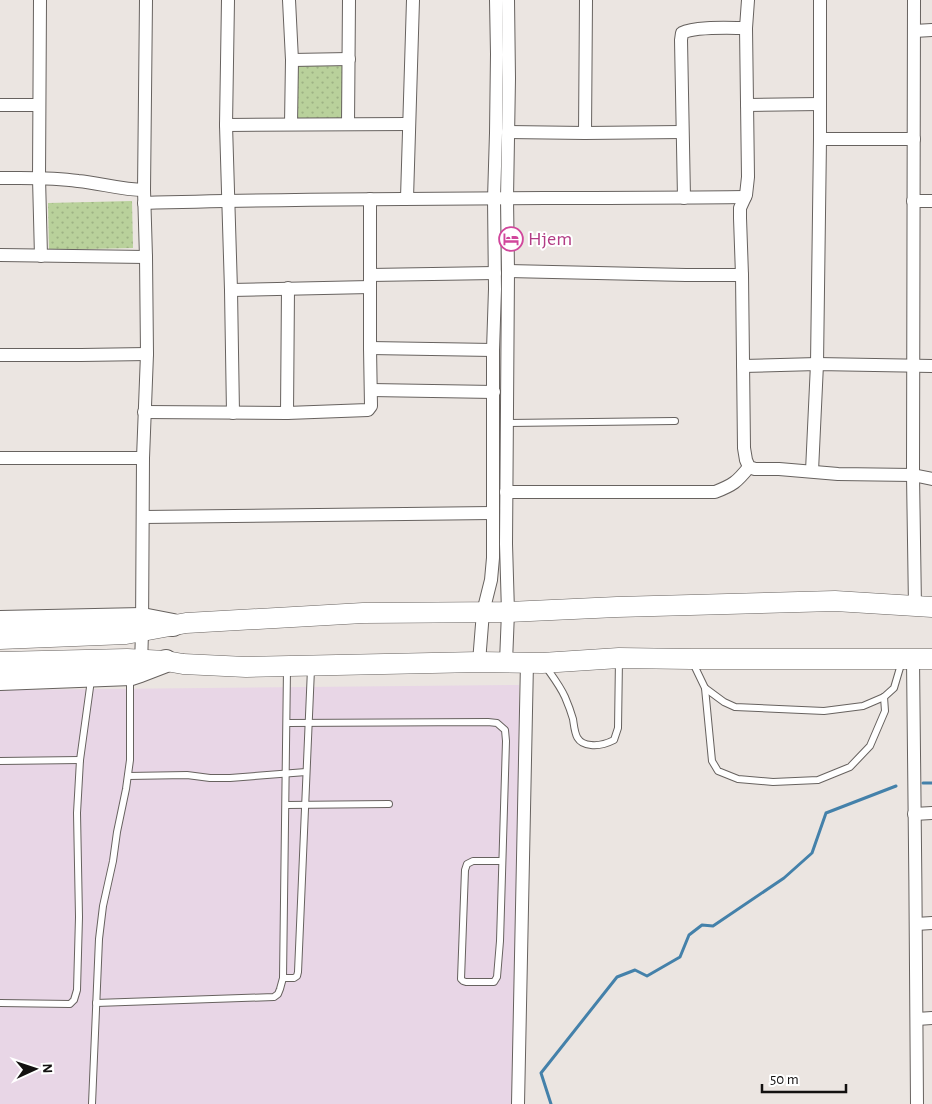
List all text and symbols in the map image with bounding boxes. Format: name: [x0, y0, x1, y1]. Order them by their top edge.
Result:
hotel icon: Hjem: [498, 226, 524, 252]
place label: Hjem: [528, 229, 572, 249]
north arrow: [10, 1044, 60, 1094]
scale bar: [762, 1062, 846, 1094]
text: N: [40, 1063, 54, 1074]
text: 50 m: [770, 1072, 799, 1087]

